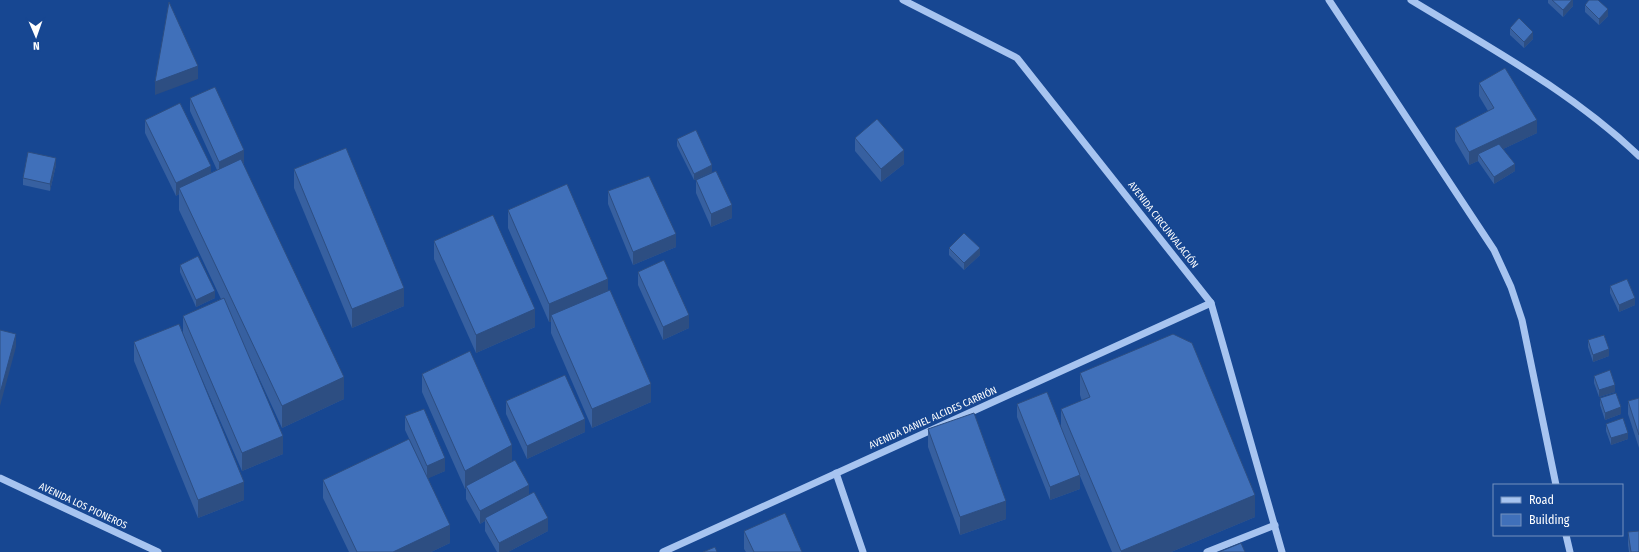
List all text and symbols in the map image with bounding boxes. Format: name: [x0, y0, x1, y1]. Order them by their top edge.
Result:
north arrow: [16, 16, 56, 56]
text: N: [33, 39, 40, 52]
street label: AVENIDA CIRCUNVALACIÓN: [1125, 178, 1202, 271]
street label: AVENIDA DANIEL ALCIDES CARRIÓN: [866, 382, 999, 452]
street label: AVENIDA LOS PIONEROS: [37, 480, 129, 532]
legend: [1493, 484, 1623, 536]
text: Road: [1529, 493, 1554, 507]
text: Building: [1529, 513, 1570, 527]

